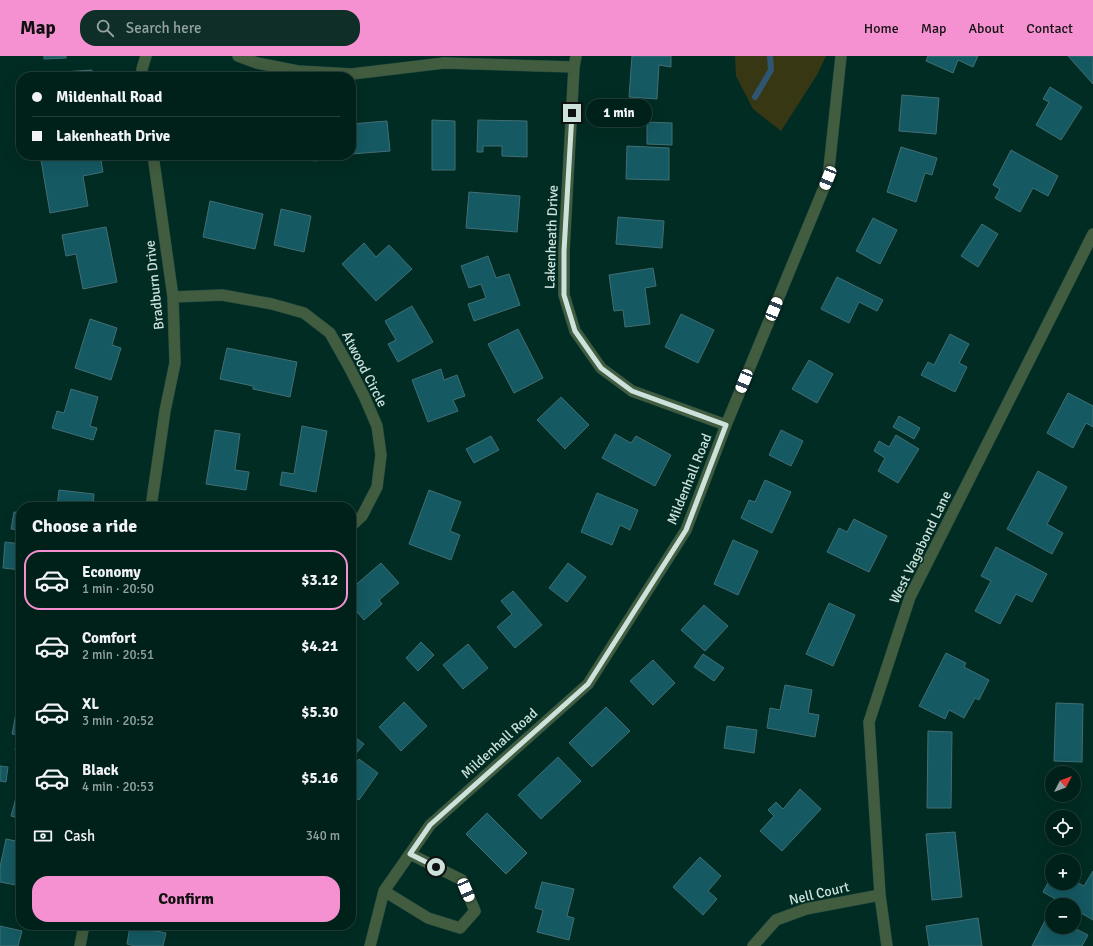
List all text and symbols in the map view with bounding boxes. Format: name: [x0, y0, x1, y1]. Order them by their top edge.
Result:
search box: [80, 10, 360, 46]
text: Map: [20, 16, 56, 40]
icon: search: [94, 17, 116, 39]
text: Search here: [126, 19, 201, 37]
text: Home: [864, 20, 899, 37]
text: Map: [921, 20, 946, 37]
text: About: [968, 20, 1004, 37]
text: Contact: [1026, 20, 1073, 37]
text: Mildenhall Road: [56, 88, 162, 106]
callout: 1 min: [586, 99, 652, 127]
route end: [563, 104, 581, 122]
text: 1 min: [603, 105, 635, 121]
text: Lakenheath Drive: [56, 127, 170, 145]
car: [818, 165, 838, 191]
street label: Lakenheath Drive: [541, 185, 562, 289]
street label: Bradburn Drive: [141, 239, 168, 331]
car: [764, 296, 784, 322]
street label: Atwood Circle: [338, 328, 391, 410]
car: [734, 368, 754, 394]
street label: Mildenhall Road: [663, 431, 716, 527]
street label: West Vagabond Lane: [886, 488, 955, 606]
text: Choose a ride: [32, 515, 137, 537]
icon: car: [34, 562, 70, 598]
text: Economy: [82, 563, 141, 581]
text: $3.12: [301, 571, 338, 589]
text: 1 min · 20:50: [82, 581, 154, 597]
icon: car: [34, 628, 70, 664]
text: Comfort: [82, 629, 136, 647]
text: $4.21: [301, 637, 338, 655]
text: 2 min · 20:51: [82, 647, 154, 663]
icon: car: [34, 694, 70, 730]
text: XL: [82, 695, 99, 713]
text: $5.30: [301, 703, 338, 721]
street label: Mildenhall Road: [458, 705, 541, 782]
text: 3 min · 20:52: [82, 713, 154, 729]
icon: car: [34, 760, 70, 796]
text: Black: [82, 761, 119, 779]
north arrow: [1045, 766, 1081, 802]
map controls: [1045, 766, 1081, 934]
text: $5.16: [301, 769, 338, 787]
text: 4 min · 20:53: [82, 779, 154, 795]
button: locate: [1045, 810, 1081, 846]
icon: cash: [32, 825, 54, 847]
text: Cash: [64, 827, 95, 845]
text: 340 m: [306, 828, 340, 844]
button: +: [1045, 854, 1081, 890]
route start: [427, 858, 445, 876]
button: Confirm: [32, 876, 340, 922]
car: [456, 877, 476, 903]
street label: Nell Court: [787, 878, 851, 909]
button: −: [1045, 898, 1081, 934]

